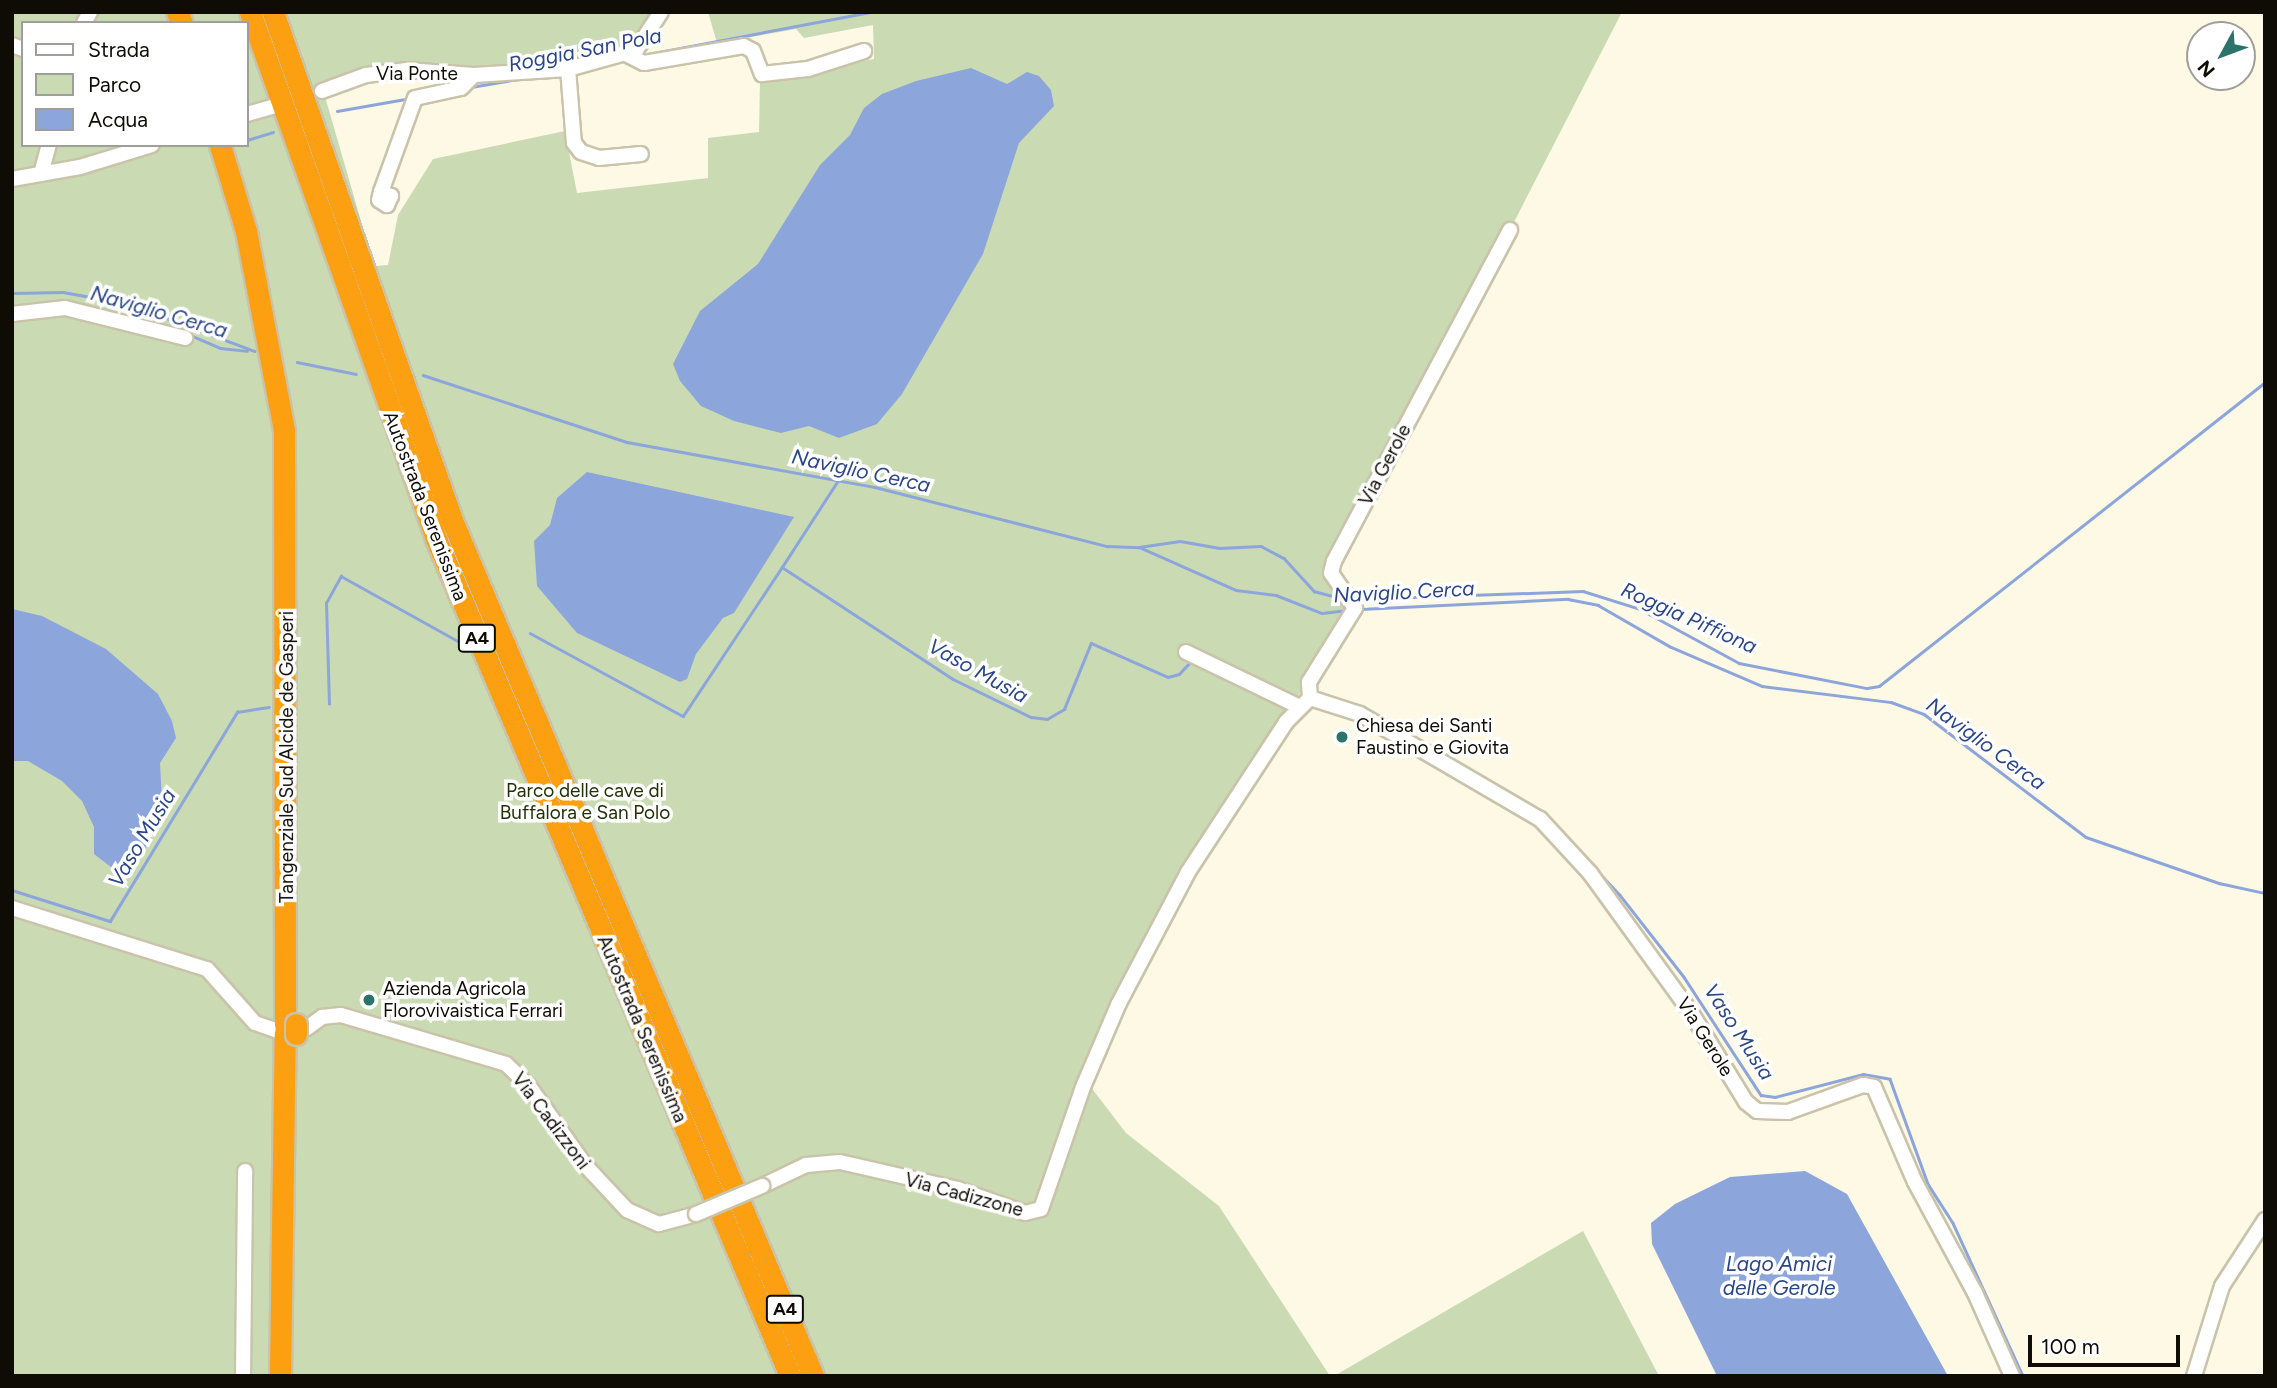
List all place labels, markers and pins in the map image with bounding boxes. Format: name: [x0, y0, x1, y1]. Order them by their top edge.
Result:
place label: Chiesa dei Santi Faustino e Giovita: [1356, 715, 1509, 759]
marker: Chiesa dei Santi Faustino e Giovita: [1334, 729, 1350, 745]
place label: Azienda Agricola Florovivaistica Ferrari: [383, 978, 563, 1022]
marker: Azienda Agricola Florovivaistica Ferrari: [361, 992, 377, 1008]

